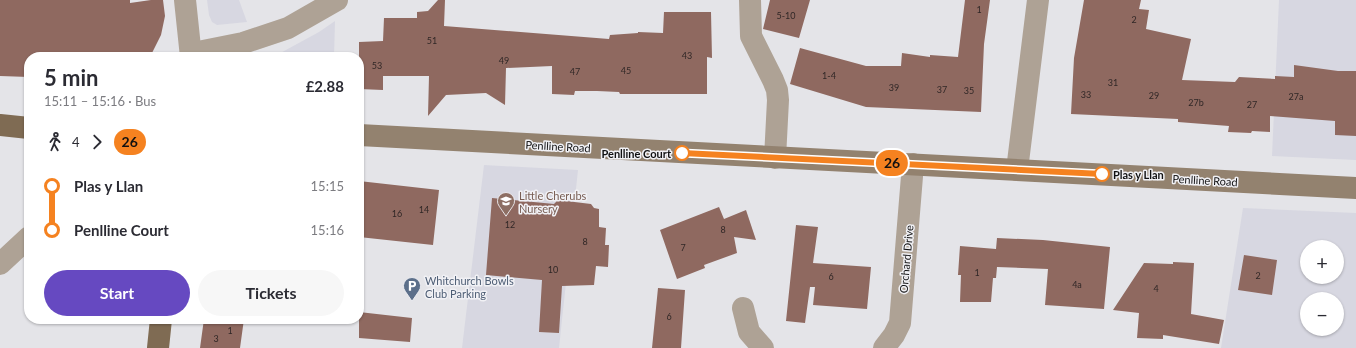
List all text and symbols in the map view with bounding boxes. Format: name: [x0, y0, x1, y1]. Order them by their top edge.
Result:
house number: 1: [976, 4, 982, 15]
house number: 5-10: [776, 10, 796, 21]
house number: 2: [1131, 14, 1137, 25]
house number: 51: [427, 35, 437, 46]
house number: 43: [682, 50, 692, 61]
house number: 49: [499, 55, 509, 66]
house number: 53: [372, 60, 382, 71]
text: 5 min: [44, 64, 99, 91]
house number: 45: [621, 65, 631, 76]
house number: 47: [570, 66, 580, 77]
house number: 1-4: [822, 70, 836, 81]
text: £2.88: [306, 77, 344, 95]
house number: 31: [1108, 77, 1118, 88]
house number: 39: [889, 82, 899, 93]
house number: 37: [937, 84, 947, 95]
house number: 35: [964, 85, 974, 96]
house number: 33: [1081, 89, 1091, 100]
house number: 29: [1149, 90, 1159, 101]
house number: 27a: [1289, 91, 1303, 102]
text: 15:11 – 15:16 · Bus: [44, 93, 156, 109]
house number: 27b: [1188, 97, 1204, 108]
house number: 27: [1247, 99, 1257, 110]
icon: walk: [44, 131, 66, 153]
icon: forward: [86, 131, 108, 153]
text: 26: [122, 133, 138, 150]
text: 4: [72, 134, 80, 150]
street label: Penlline Road: [525, 138, 591, 154]
marker: Penlline Court: [674, 145, 690, 161]
place label: Penlline Court: [601, 147, 672, 160]
line badge: 26: [874, 150, 910, 176]
text: 26: [884, 154, 900, 171]
marker: Plas y Llan: [1094, 166, 1110, 182]
place label: Plas y Llan: [1113, 168, 1164, 181]
street label: Penlline Road: [1172, 172, 1238, 188]
text: Plas y Llan: [74, 177, 143, 195]
text: 15:15: [311, 178, 344, 194]
place label: Little Cherubs Nursery: [519, 189, 587, 215]
school or university icon: Little Cherubs Nursery: [496, 191, 516, 216]
house number: 14: [419, 204, 429, 215]
house number: 16: [392, 208, 402, 219]
house number: 12: [505, 219, 515, 230]
text: Penlline Court: [74, 221, 169, 239]
text: 15:16: [311, 222, 344, 238]
house number: 8: [720, 224, 726, 235]
street label: Orchard Drive: [897, 224, 915, 294]
house number: 8: [582, 236, 588, 247]
map controls: [1300, 240, 1344, 336]
button: +: [1300, 240, 1344, 284]
house number: 7: [680, 242, 686, 253]
house number: 10: [548, 264, 558, 275]
house number: 1: [974, 267, 980, 278]
button: Start: [44, 270, 190, 316]
button: Tickets: [198, 270, 344, 316]
house number: 2: [1255, 270, 1261, 281]
house number: 6: [828, 271, 834, 282]
place label: Whitchurch Bowls Club Parking: [425, 274, 514, 300]
parking icon: Whitchurch Bowls Club Parking: [402, 276, 422, 301]
house number: 4a: [1072, 279, 1082, 290]
house number: 4: [1153, 283, 1159, 294]
button: −: [1300, 292, 1344, 336]
house number: 6: [666, 311, 672, 322]
house number: 1: [227, 325, 233, 336]
house number: 3: [213, 333, 219, 344]

